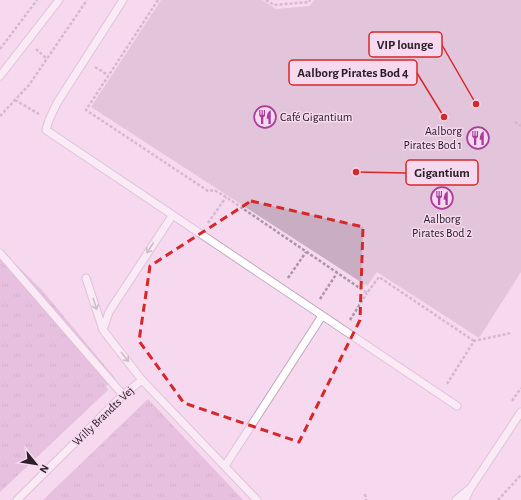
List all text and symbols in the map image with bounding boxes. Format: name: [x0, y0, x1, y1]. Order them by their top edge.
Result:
callout: VIP lounge: [369, 32, 442, 57]
text: VIP lounge: [377, 39, 433, 52]
callout: Aalborg Pirates Bod 4: [289, 60, 417, 85]
text: Aalborg Pirates Bod 4: [297, 67, 409, 80]
restaurant icon: Café Gigantium: [252, 104, 278, 130]
place label: Café Gigantium: [280, 111, 352, 123]
place label: Aalborg Pirates Bod 1: [403, 125, 462, 151]
restaurant icon: Aalborg Pirates Bod 1: [465, 125, 491, 151]
callout: Gigantium: [406, 160, 478, 185]
text: Gigantium: [414, 167, 470, 180]
restaurant icon: Aalborg Pirates Bod 2: [429, 185, 455, 211]
place label: Aalborg Pirates Bod 2: [412, 213, 472, 239]
one-way arrow: [146, 242, 154, 253]
one-way arrow: [91, 298, 99, 310]
one-way arrow: [121, 352, 129, 363]
street label: Willy Brandts Vej: [70, 384, 137, 449]
north arrow: [16, 444, 56, 484]
text: N: [38, 463, 51, 475]

